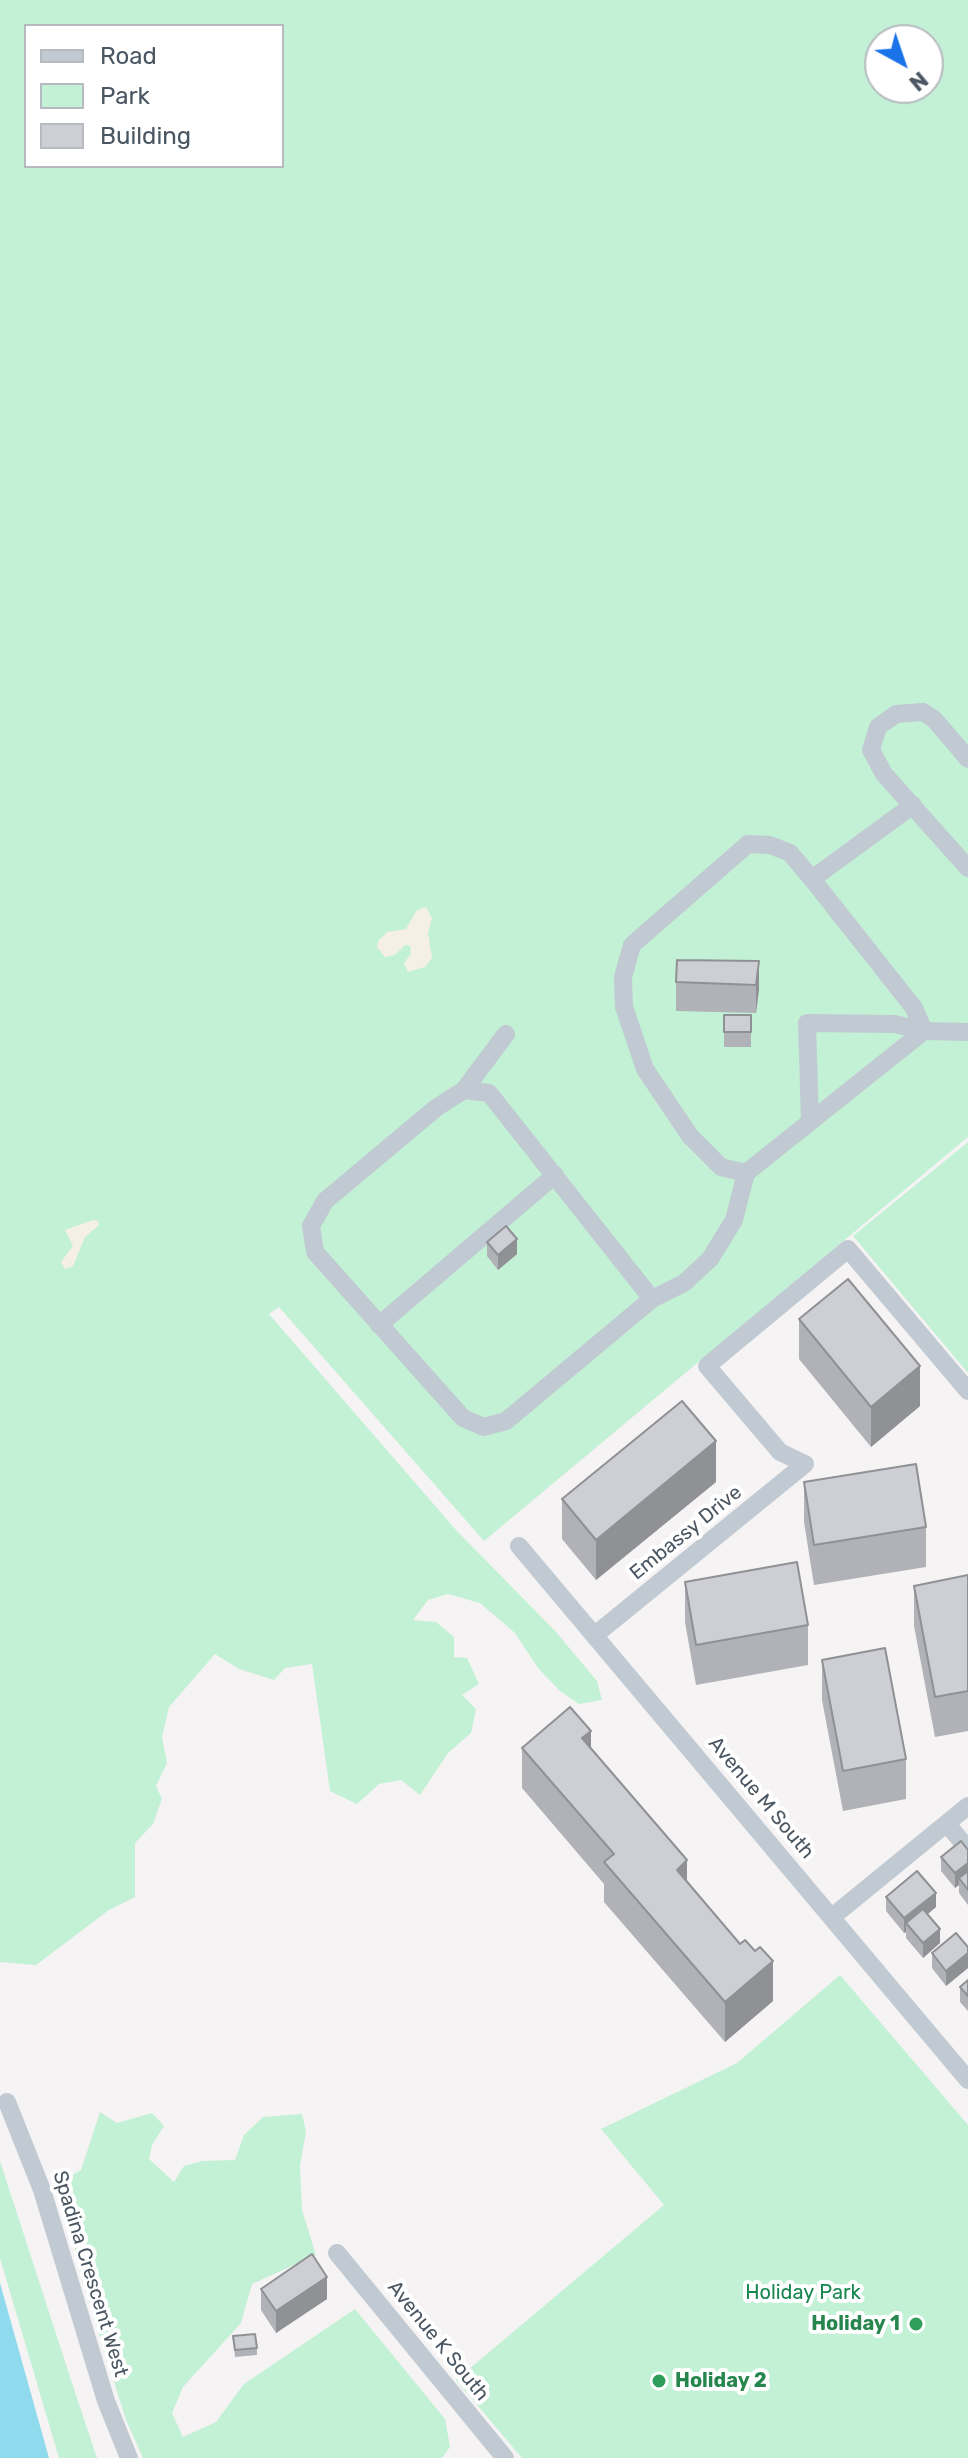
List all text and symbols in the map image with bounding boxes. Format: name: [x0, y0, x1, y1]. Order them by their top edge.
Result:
legend: [24, 24, 284, 168]
north arrow: [864, 24, 944, 104]
text: Road: [100, 42, 157, 70]
text: N: [904, 66, 933, 97]
text: Park: [100, 82, 150, 110]
text: Building: [100, 122, 191, 150]
street label: Embassy Drive: [625, 1481, 747, 1585]
street label: Avenue M South: [703, 1732, 819, 1864]
street label: Spadina Crescent West: [47, 2168, 133, 2380]
street label: Avenue K South: [382, 2276, 494, 2406]
park label: Holiday Park: [745, 2281, 861, 2305]
place label: Holiday 1: [811, 2312, 900, 2336]
marker: Holiday 1: [907, 2315, 925, 2333]
place label: Holiday 2: [675, 2369, 767, 2393]
marker: Holiday 2: [650, 2372, 668, 2390]

